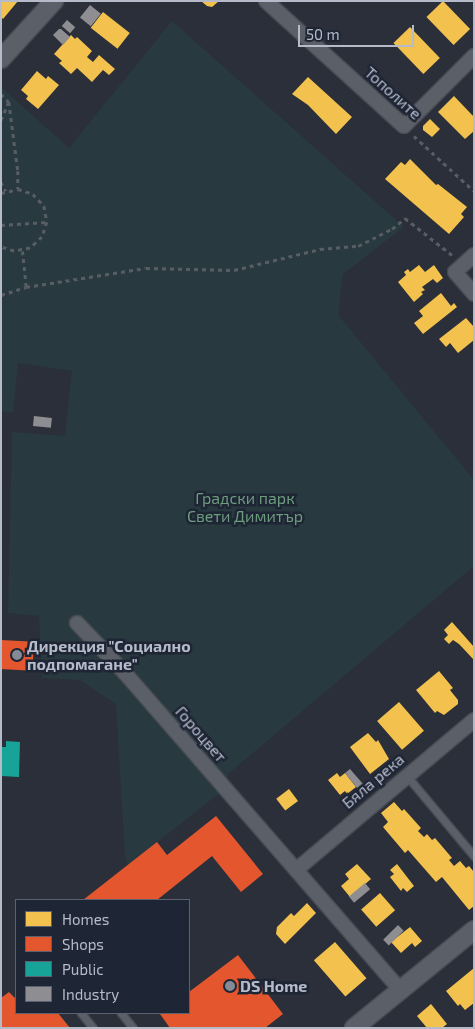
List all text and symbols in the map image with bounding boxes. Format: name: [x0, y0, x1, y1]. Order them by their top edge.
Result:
scale bar: [300, 15, 416, 47]
text: 50 m: [306, 25, 340, 43]
street label: Тополите: [361, 63, 425, 123]
park label: Градски парк Свети Димитър: [187, 488, 303, 526]
place label: Дирекция "Социално подпомагане": [27, 636, 191, 674]
marker: Дирекция "Социално подпомагане": [11, 649, 23, 661]
street label: Гороцвет: [171, 702, 231, 766]
street label: Бяла река: [338, 750, 408, 812]
legend: [15, 899, 190, 1014]
text: Homes: [62, 910, 109, 928]
text: Shops: [62, 935, 104, 953]
text: Public: [62, 960, 103, 978]
place label: DS Home: [240, 976, 307, 996]
marker: DS Home: [224, 980, 236, 992]
text: Industry: [62, 985, 119, 1003]

